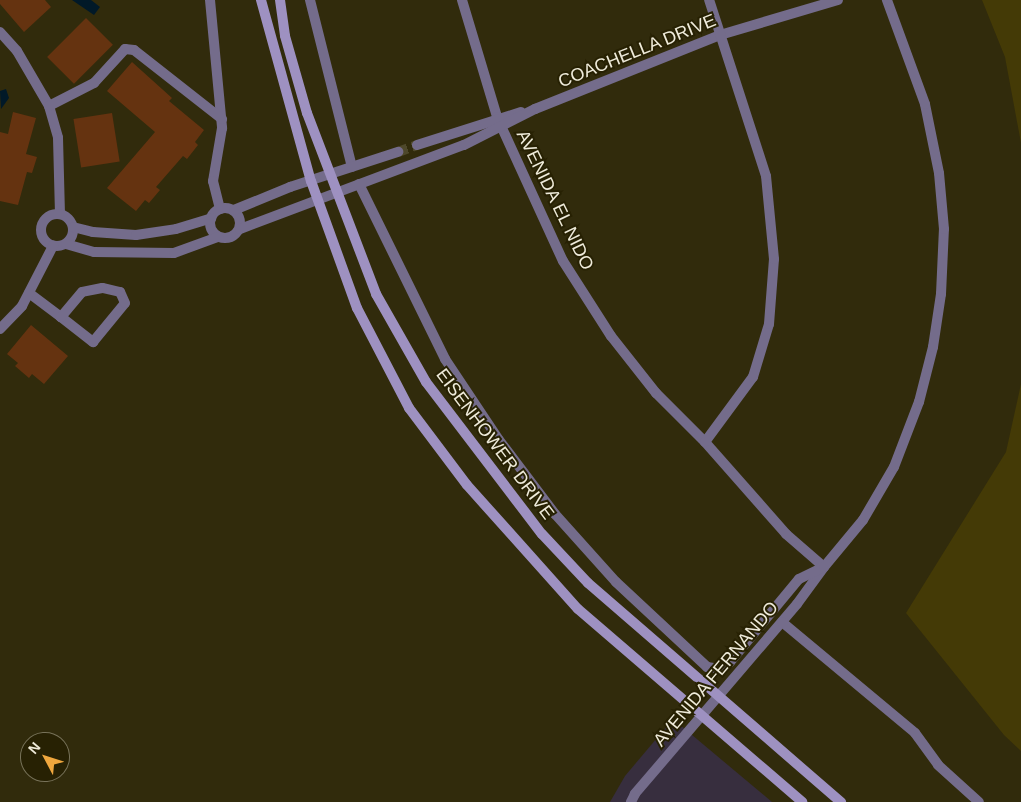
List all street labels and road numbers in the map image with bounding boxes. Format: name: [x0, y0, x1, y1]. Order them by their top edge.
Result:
street label: COACHELLA DRIVE: [555, 9, 719, 93]
street label: AVENIDA EL NIDO: [511, 126, 599, 274]
street label: EISENHOWER DRIVE: [431, 364, 559, 524]
street label: AVENIDA FERNANDO: [649, 597, 783, 751]

